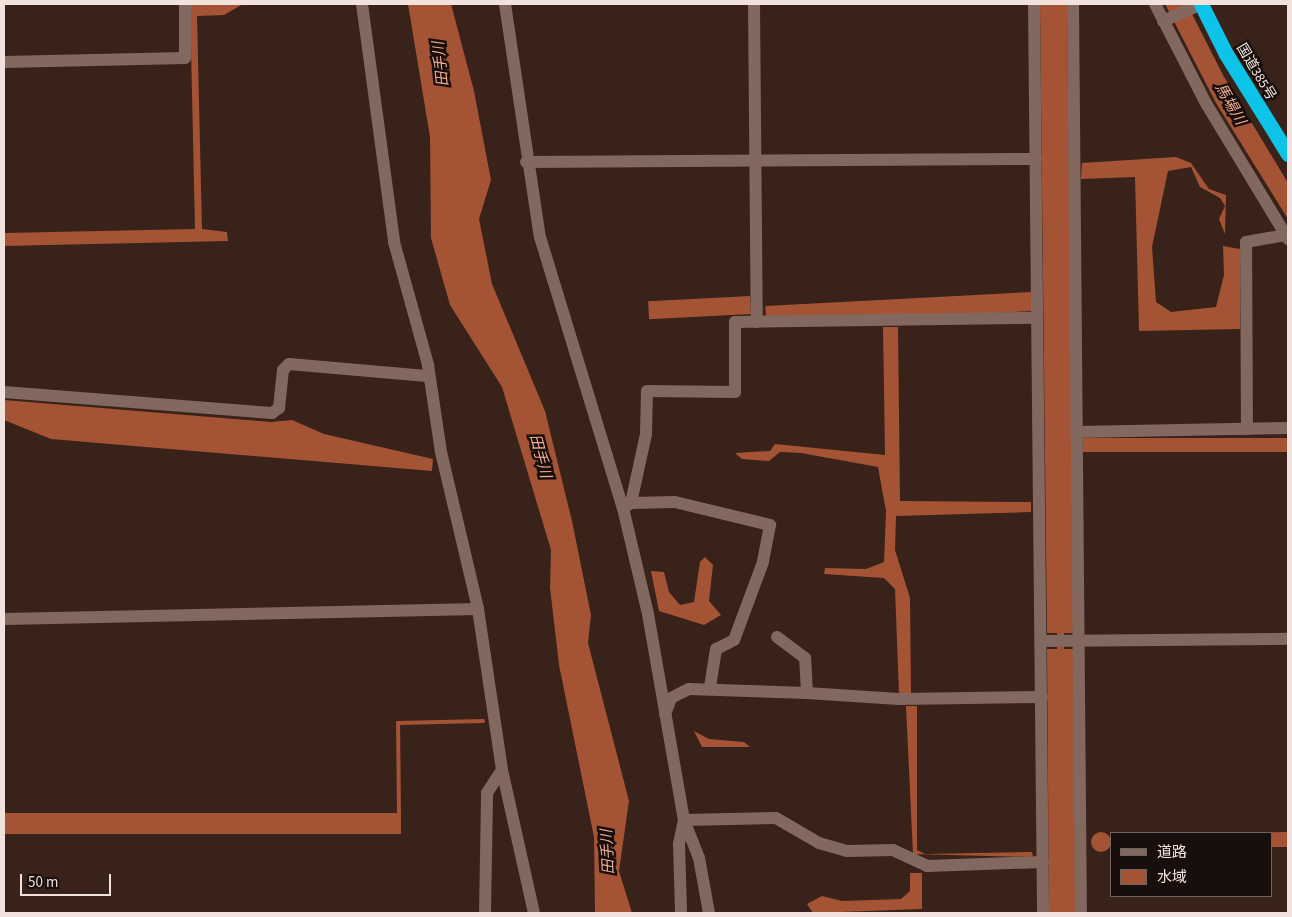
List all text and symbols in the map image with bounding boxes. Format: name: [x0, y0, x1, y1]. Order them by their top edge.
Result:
water label: 田手川: [430, 41, 452, 87]
street label: 国道385号: [1233, 41, 1279, 103]
water label: 馬場川: [1211, 80, 1249, 128]
water label: 田手川: [525, 432, 555, 480]
water label: 田手川: [598, 829, 618, 875]
legend: [1110, 832, 1272, 897]
text: 道路: [1157, 842, 1187, 863]
scale bar: [22, 864, 114, 896]
text: 水域: [1157, 867, 1187, 888]
text: 50 m: [28, 872, 58, 893]

